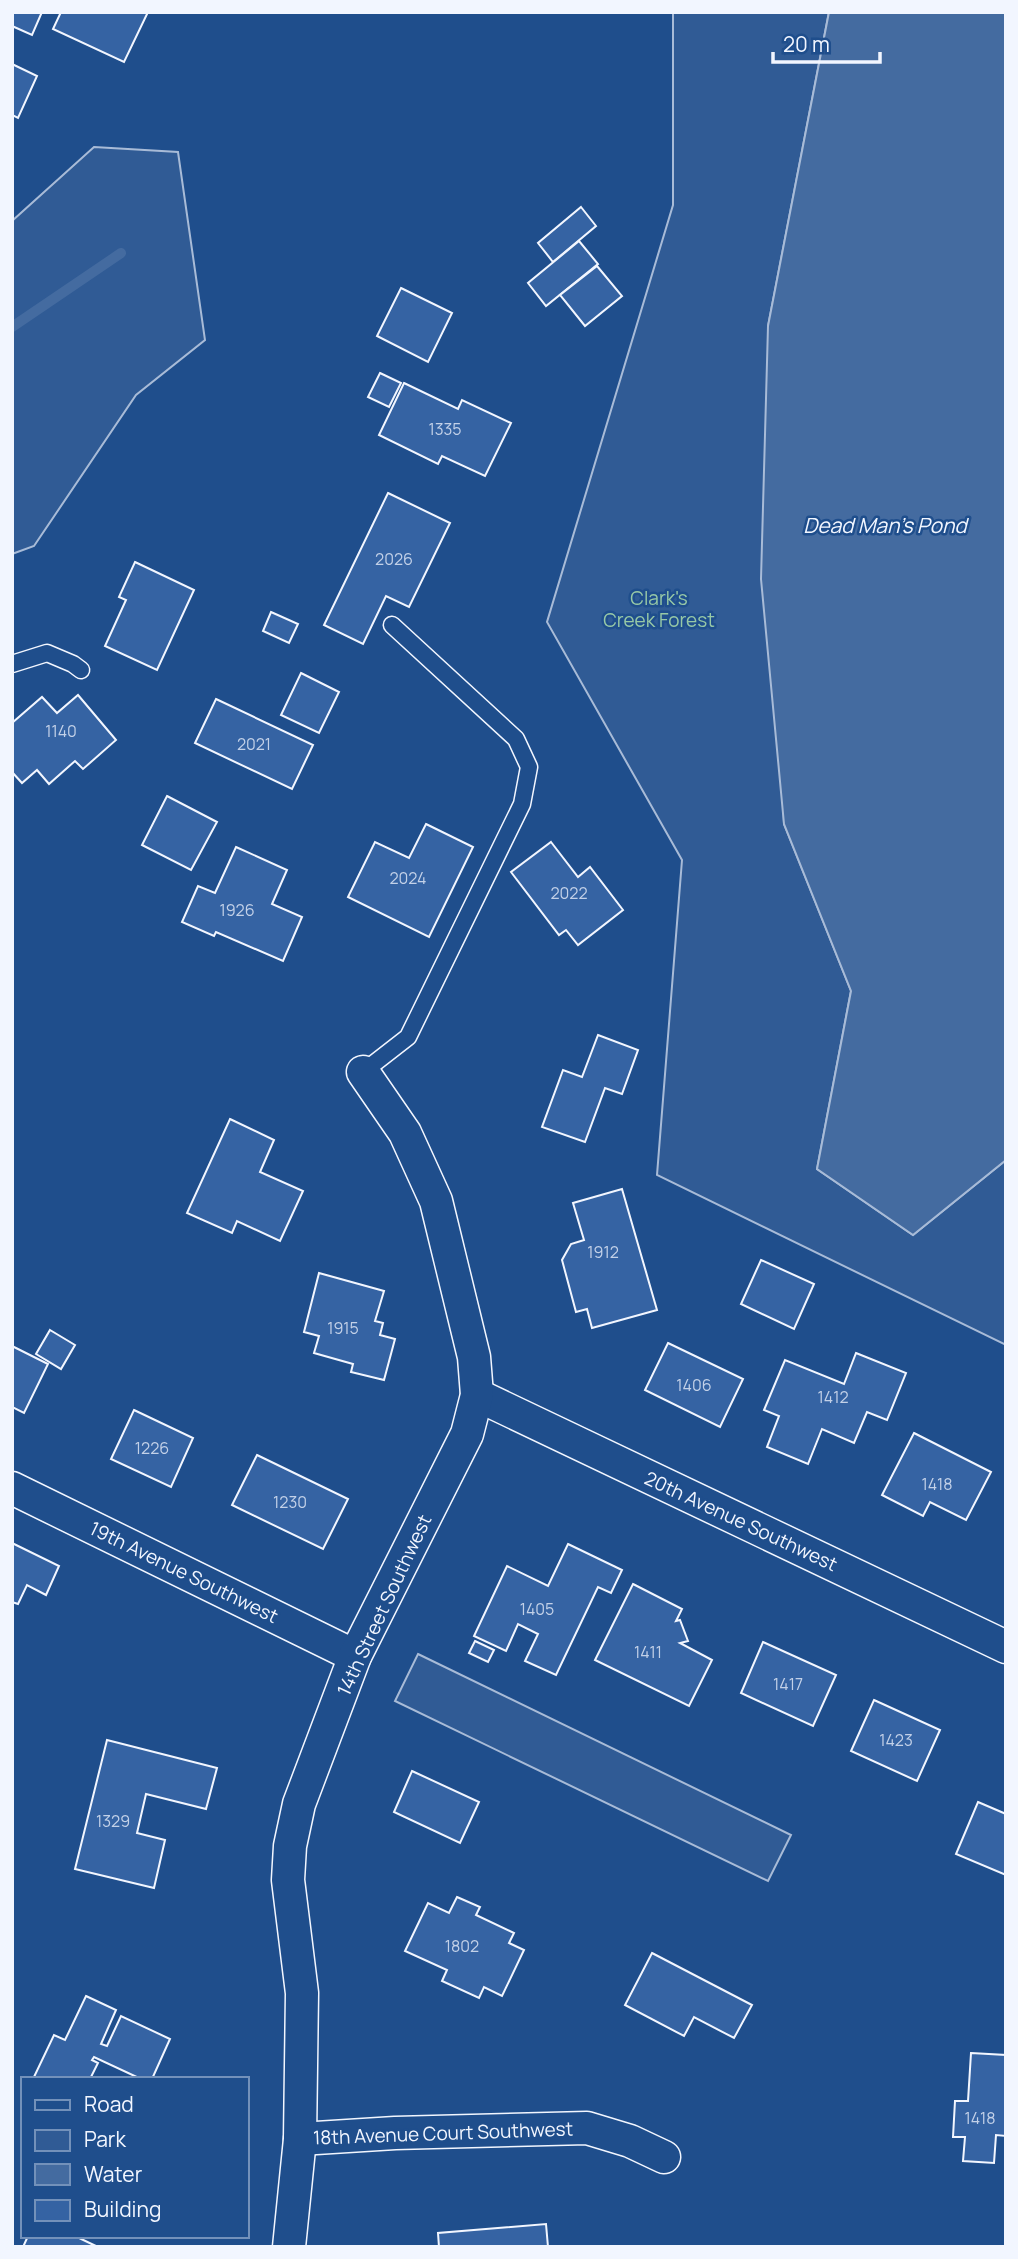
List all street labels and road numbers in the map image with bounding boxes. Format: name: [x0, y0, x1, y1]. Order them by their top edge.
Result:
street label: 20th Avenue Southwest: [640, 1465, 842, 1577]
street label: 14th Street Southwest: [331, 1510, 437, 1700]
street label: 19th Avenue Southwest: [85, 1515, 283, 1629]
street label: 18th Avenue Court Southwest: [312, 2115, 574, 2151]

